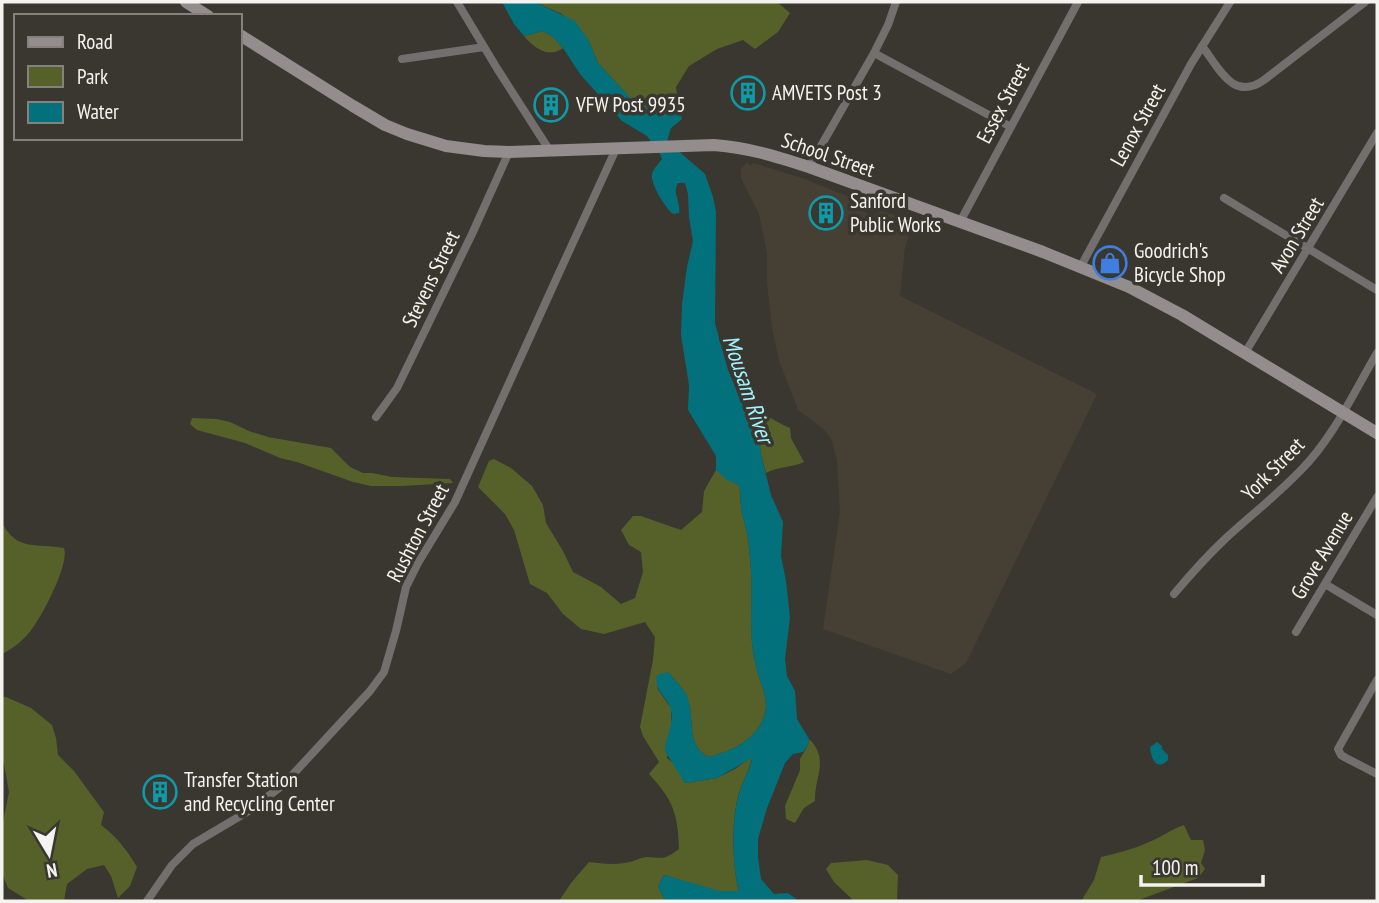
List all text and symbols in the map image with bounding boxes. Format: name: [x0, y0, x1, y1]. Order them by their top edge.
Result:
legend: [14, 14, 242, 140]
text: Road: [77, 28, 113, 55]
street label: Essex Street: [970, 58, 1035, 148]
text: Park: [77, 63, 108, 90]
building icon: AMVETS Post 3: [729, 74, 767, 112]
street label: Lenox Street: [1104, 78, 1171, 171]
place label: AMVETS Post 3: [772, 79, 882, 106]
building icon: VFW Post 9935: [532, 86, 570, 124]
place label: VFW Post 9935: [575, 91, 686, 118]
text: Water: [77, 98, 119, 125]
street label: School Street: [778, 126, 878, 183]
place label: Sanford Public Works: [850, 187, 941, 238]
street label: Avon Street: [1263, 192, 1330, 278]
building icon: Sanford Public Works: [807, 194, 845, 232]
street label: Stevens Street: [396, 226, 466, 331]
place label: Goodrich's Bicycle Shop: [1134, 237, 1226, 288]
shop icon: Goodrich's Bicycle Shop: [1091, 244, 1129, 282]
water label: Mousam River: [717, 331, 782, 450]
street label: York Street: [1235, 431, 1310, 506]
street label: Rushton Street: [380, 479, 455, 586]
street label: Grove Avenue: [1285, 505, 1359, 604]
place label: Transfer Station and Recycling Center: [184, 766, 335, 817]
building icon: Transfer Station and Recycling Center: [141, 773, 179, 811]
north arrow: [14, 819, 84, 889]
scale bar: [1141, 844, 1264, 888]
text: 100 m: [1152, 854, 1198, 881]
text: N: [45, 858, 59, 883]

